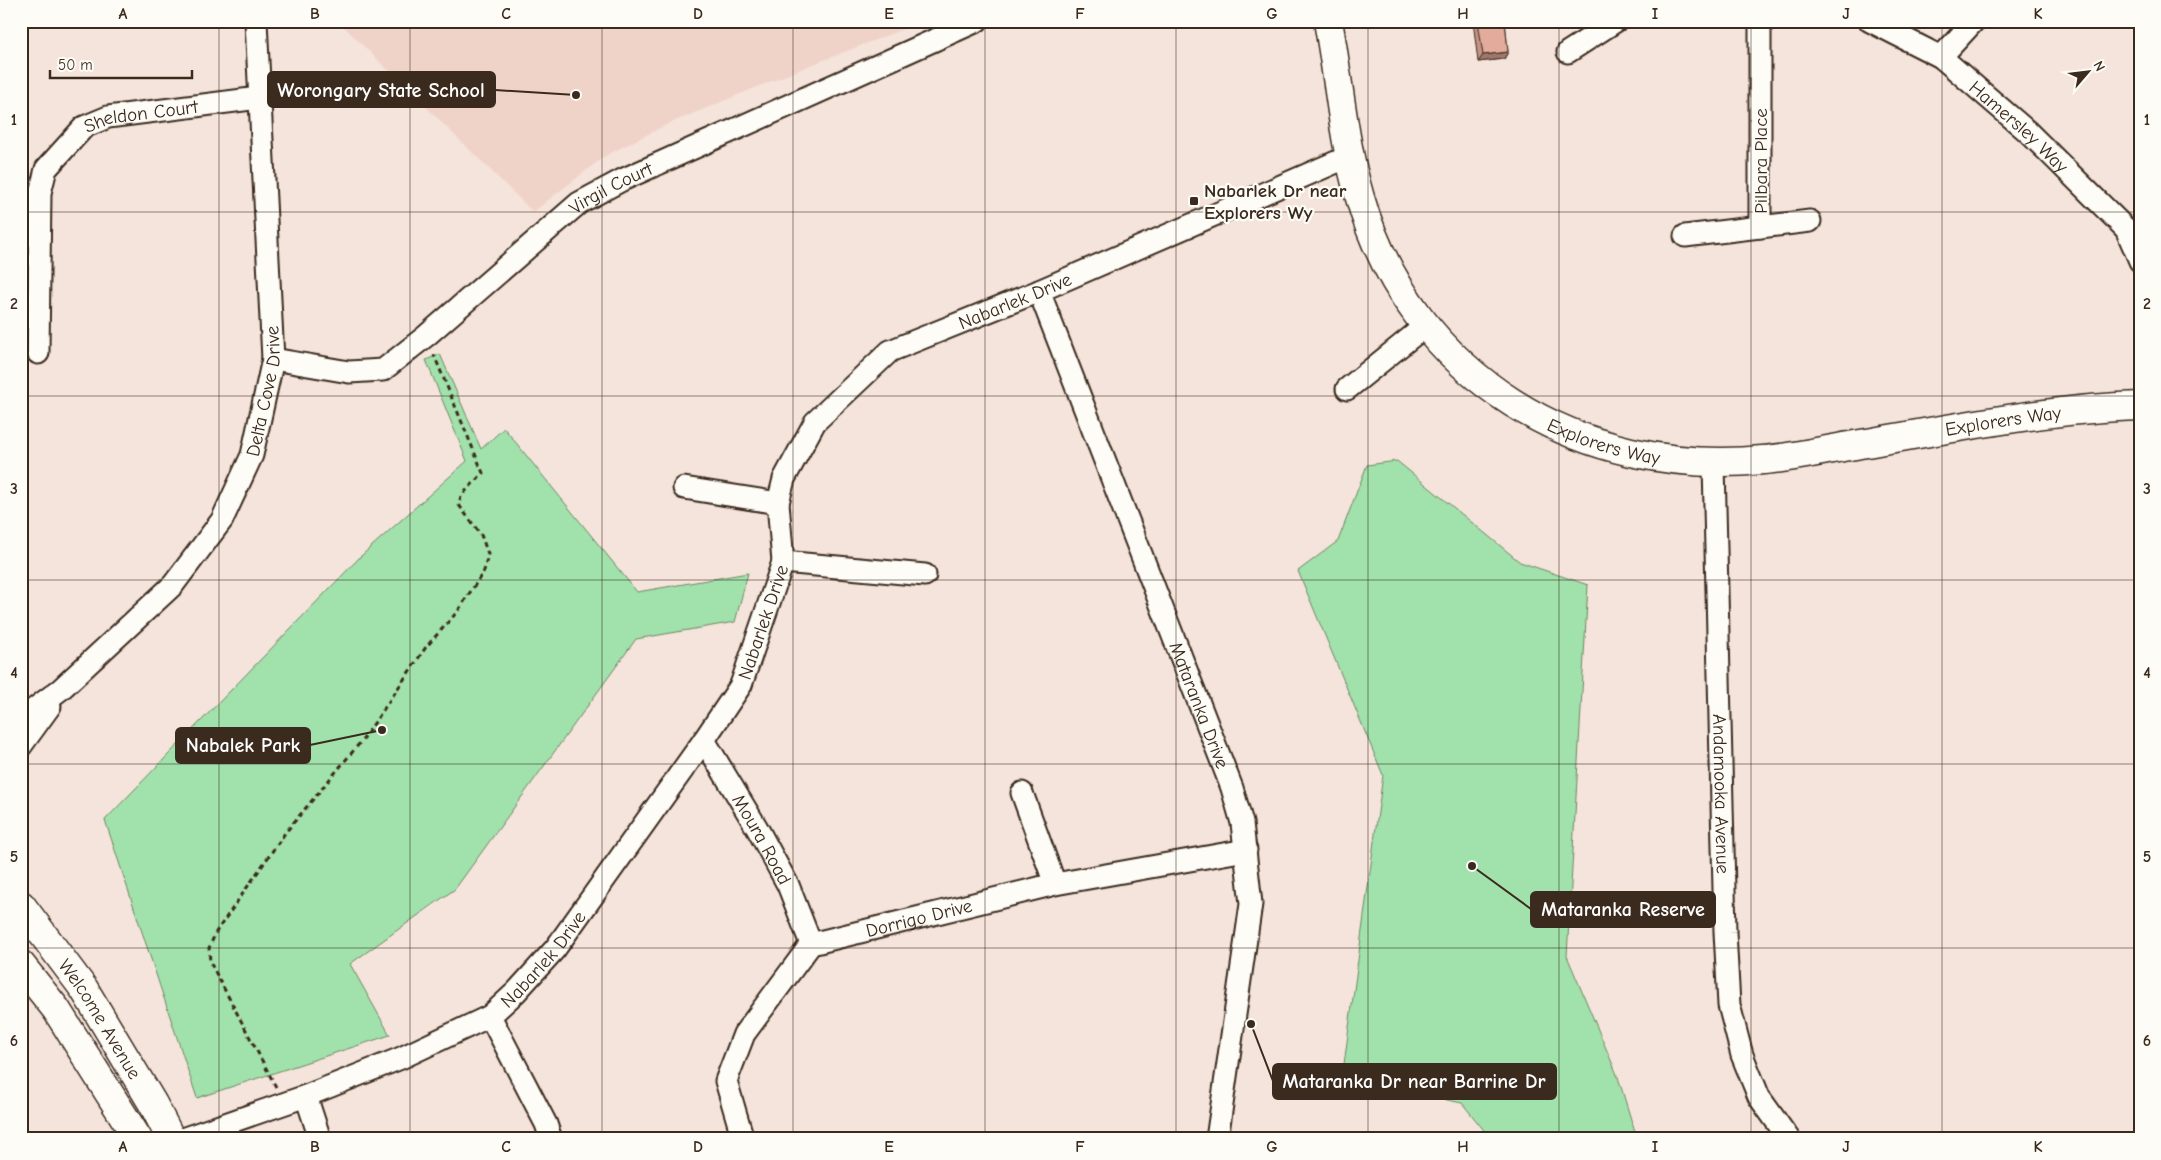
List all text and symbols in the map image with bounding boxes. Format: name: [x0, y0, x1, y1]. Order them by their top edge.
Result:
text: A: [119, 5, 128, 23]
text: B: [310, 5, 320, 23]
text: C: [501, 5, 511, 23]
text: D: [693, 5, 703, 23]
text: E: [884, 5, 894, 23]
text: F: [1075, 5, 1085, 23]
text: G: [1266, 5, 1278, 23]
text: H: [1457, 5, 1469, 23]
text: I: [1652, 5, 1658, 23]
text: J: [1842, 5, 1850, 23]
text: K: [2033, 5, 2043, 23]
scale bar: [50, 48, 192, 80]
north arrow: [2064, 48, 2114, 98]
text: 50 m: [58, 56, 93, 74]
text: N: [2089, 58, 2109, 74]
callout: Worongary State School: [268, 72, 495, 107]
street label: Hamersley Way: [1964, 76, 2073, 178]
text: Worongary State School: [277, 79, 485, 102]
street label: Sheldon Court: [81, 96, 200, 138]
street label: Pilbara Place: [1750, 108, 1772, 214]
text: 1: [11, 111, 17, 129]
text: 1: [2144, 111, 2150, 129]
street label: Virgil Court: [565, 158, 657, 219]
place label: Nabarlek Dr near Explorers Wy: [1204, 180, 1347, 224]
marker: Nabarlek Dr near Explorers Wy: [1188, 195, 1200, 207]
street label: Nabarlek Drive: [955, 268, 1075, 334]
text: 2: [10, 295, 18, 313]
text: 2: [2143, 295, 2151, 313]
street label: Delta Cove Drive: [242, 325, 286, 459]
street label: Explorers Way: [1944, 402, 2063, 441]
street label: Explorers Way: [1544, 414, 1662, 469]
text: 3: [10, 480, 18, 498]
text: 3: [2143, 480, 2151, 498]
street label: Nabarlek Drive: [734, 562, 793, 683]
street label: Mataranka Drive: [1164, 639, 1233, 772]
text: 4: [10, 664, 18, 682]
text: 4: [2143, 664, 2151, 682]
street label: Andamooka Avenue: [1708, 714, 1734, 874]
callout: Nabalek Park: [176, 728, 310, 763]
text: Nabalek Park: [186, 734, 300, 757]
street label: Moura Road: [727, 790, 796, 889]
text: 5: [10, 848, 18, 866]
text: 5: [2143, 848, 2151, 866]
callout: Mataranka Reserve: [1531, 892, 1715, 927]
street label: Dorrigo Drive: [864, 895, 975, 942]
text: Mataranka Reserve: [1541, 898, 1705, 921]
street label: Nabarlek Drive: [496, 907, 591, 1013]
street label: Welcome Avenue: [54, 955, 145, 1083]
text: 6: [10, 1032, 18, 1050]
text: 6: [2143, 1032, 2151, 1050]
callout: Mataranka Dr near Barrine Dr: [1273, 1064, 1556, 1099]
text: Mataranka Dr near Barrine Dr: [1282, 1070, 1546, 1093]
text: A: [119, 1138, 128, 1156]
text: B: [310, 1138, 320, 1156]
text: C: [501, 1138, 511, 1156]
text: D: [693, 1138, 703, 1156]
text: E: [884, 1138, 894, 1156]
text: F: [1075, 1138, 1085, 1156]
text: G: [1266, 1138, 1278, 1156]
text: H: [1457, 1138, 1469, 1156]
text: I: [1652, 1138, 1658, 1156]
text: J: [1842, 1138, 1850, 1156]
text: K: [2033, 1138, 2043, 1156]

